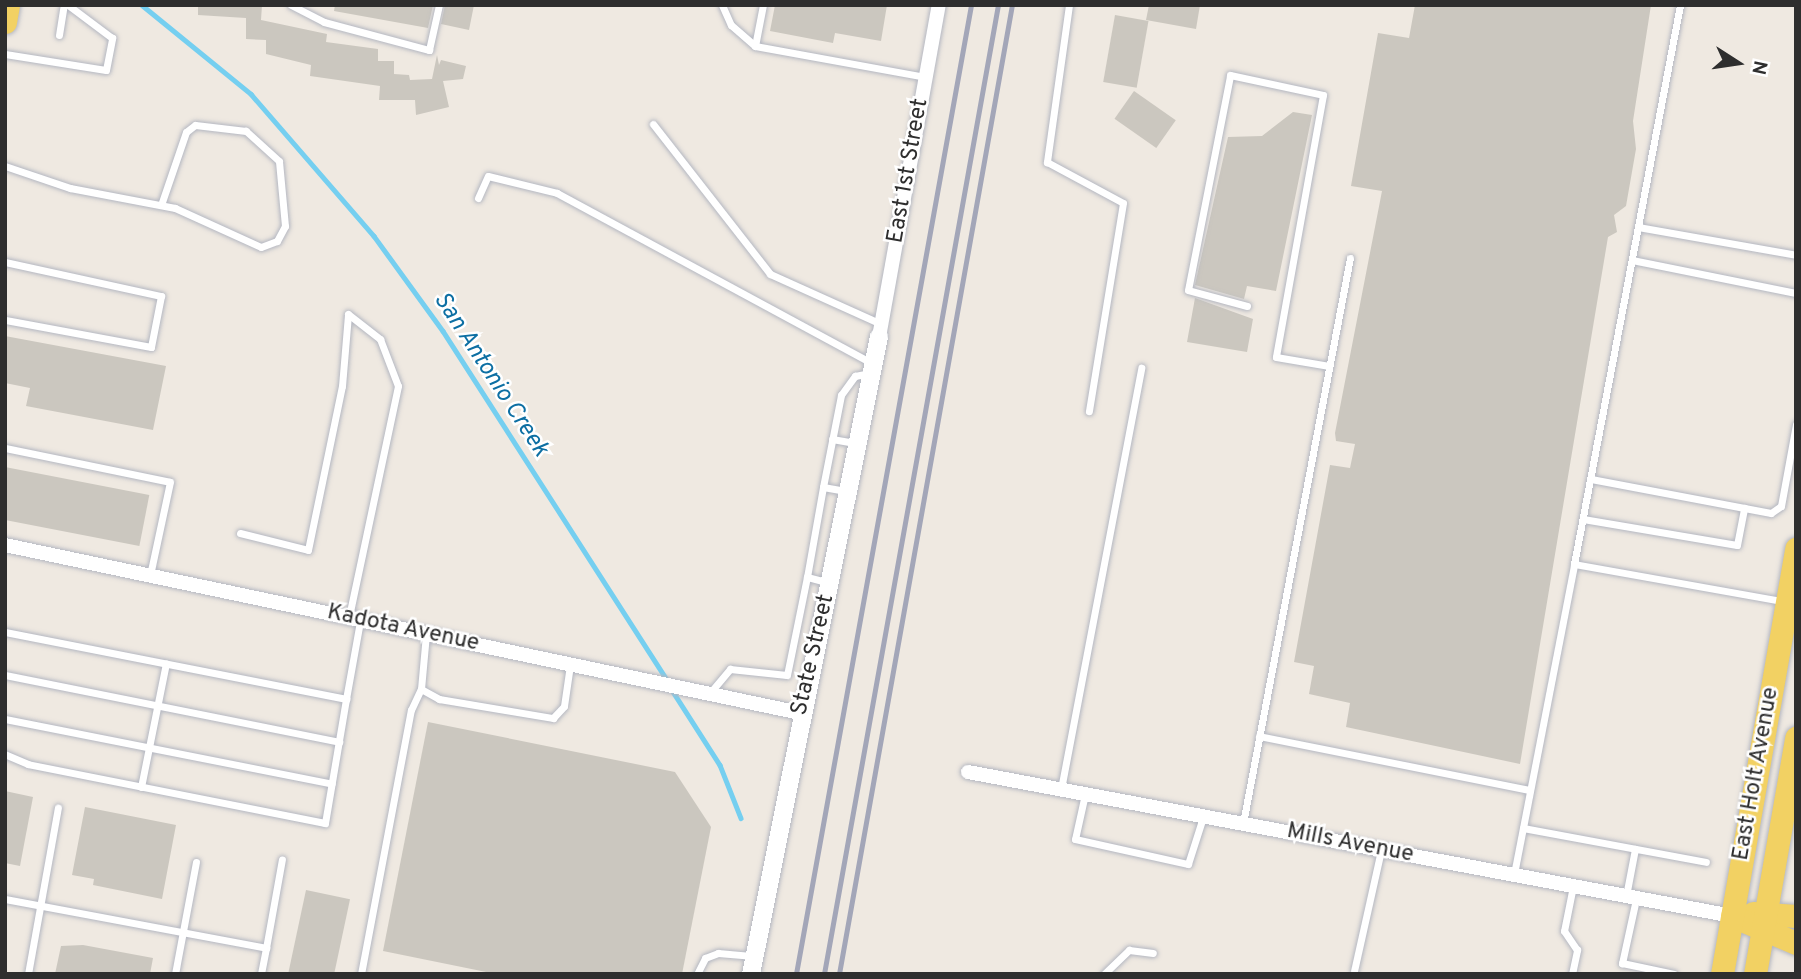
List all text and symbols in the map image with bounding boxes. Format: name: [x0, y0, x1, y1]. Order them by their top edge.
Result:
north arrow: [1703, 28, 1773, 98]
text: N: [1745, 58, 1772, 77]
street label: East 1st Street: [883, 96, 935, 246]
water label: San Antonio Creek: [426, 287, 554, 463]
street label: State Street: [787, 592, 841, 718]
street label: Kadota Avenue: [324, 599, 482, 659]
street label: East Holt Avenue: [1728, 685, 1786, 863]
street label: Mills Avenue: [1284, 818, 1416, 870]

